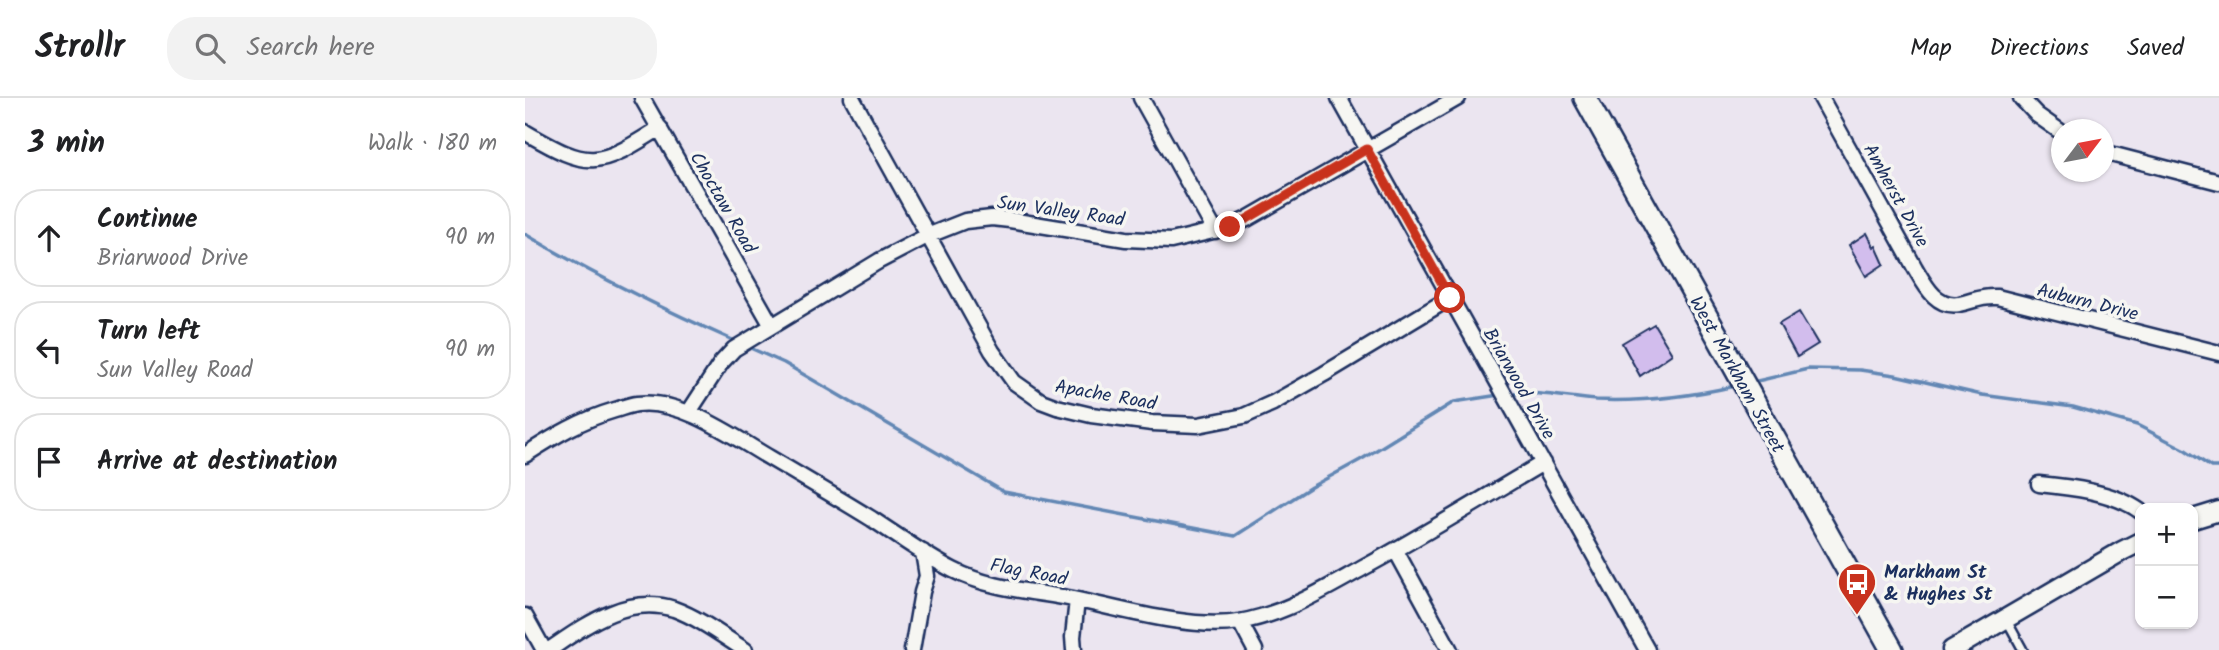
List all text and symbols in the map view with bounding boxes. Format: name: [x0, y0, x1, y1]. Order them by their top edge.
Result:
search box: [167, 17, 657, 80]
text: Strollr: [35, 22, 125, 75]
text: Search here: [247, 27, 375, 69]
icon: search: [191, 29, 229, 67]
text: Map: [1910, 29, 1952, 68]
text: Directions: [1990, 29, 2089, 68]
text: Saved: [2127, 29, 2184, 68]
north arrow: [2051, 119, 2114, 182]
text: 3 min: [28, 120, 105, 168]
text: Walk · 180 m: [368, 126, 497, 162]
street label: Amherst Drive: [1854, 139, 1936, 254]
street label: Choctaw Road: [681, 146, 764, 260]
street label: Sun Valley Road: [995, 188, 1127, 236]
text: Continue: [97, 199, 198, 241]
route end: [1214, 211, 1245, 242]
icon: ahead: [30, 219, 68, 257]
text: 90 m: [445, 220, 495, 256]
text: Briarwood Drive: [97, 241, 248, 277]
street label: Auburn Drive: [2034, 276, 2142, 330]
route start: [1434, 282, 1465, 313]
street label: West Markham Street: [1681, 291, 1792, 460]
text: Turn left: [97, 311, 200, 353]
street label: Briarwood Drive: [1474, 322, 1563, 446]
icon: left: [30, 331, 68, 369]
text: 90 m: [445, 332, 495, 368]
text: Sun Valley Road: [97, 353, 253, 389]
street label: Apache Road: [1053, 372, 1159, 420]
text: Arrive at destination: [97, 441, 337, 483]
icon: arrive: [30, 443, 68, 481]
map controls: [2135, 503, 2198, 629]
button: +: [2135, 503, 2198, 566]
street label: Flag Road: [987, 551, 1070, 595]
place label: Markham St & Hughes St: [1884, 558, 1993, 610]
bus stop icon: Markham St & Hughes St: [1836, 561, 1878, 616]
button: −: [2135, 566, 2198, 629]

